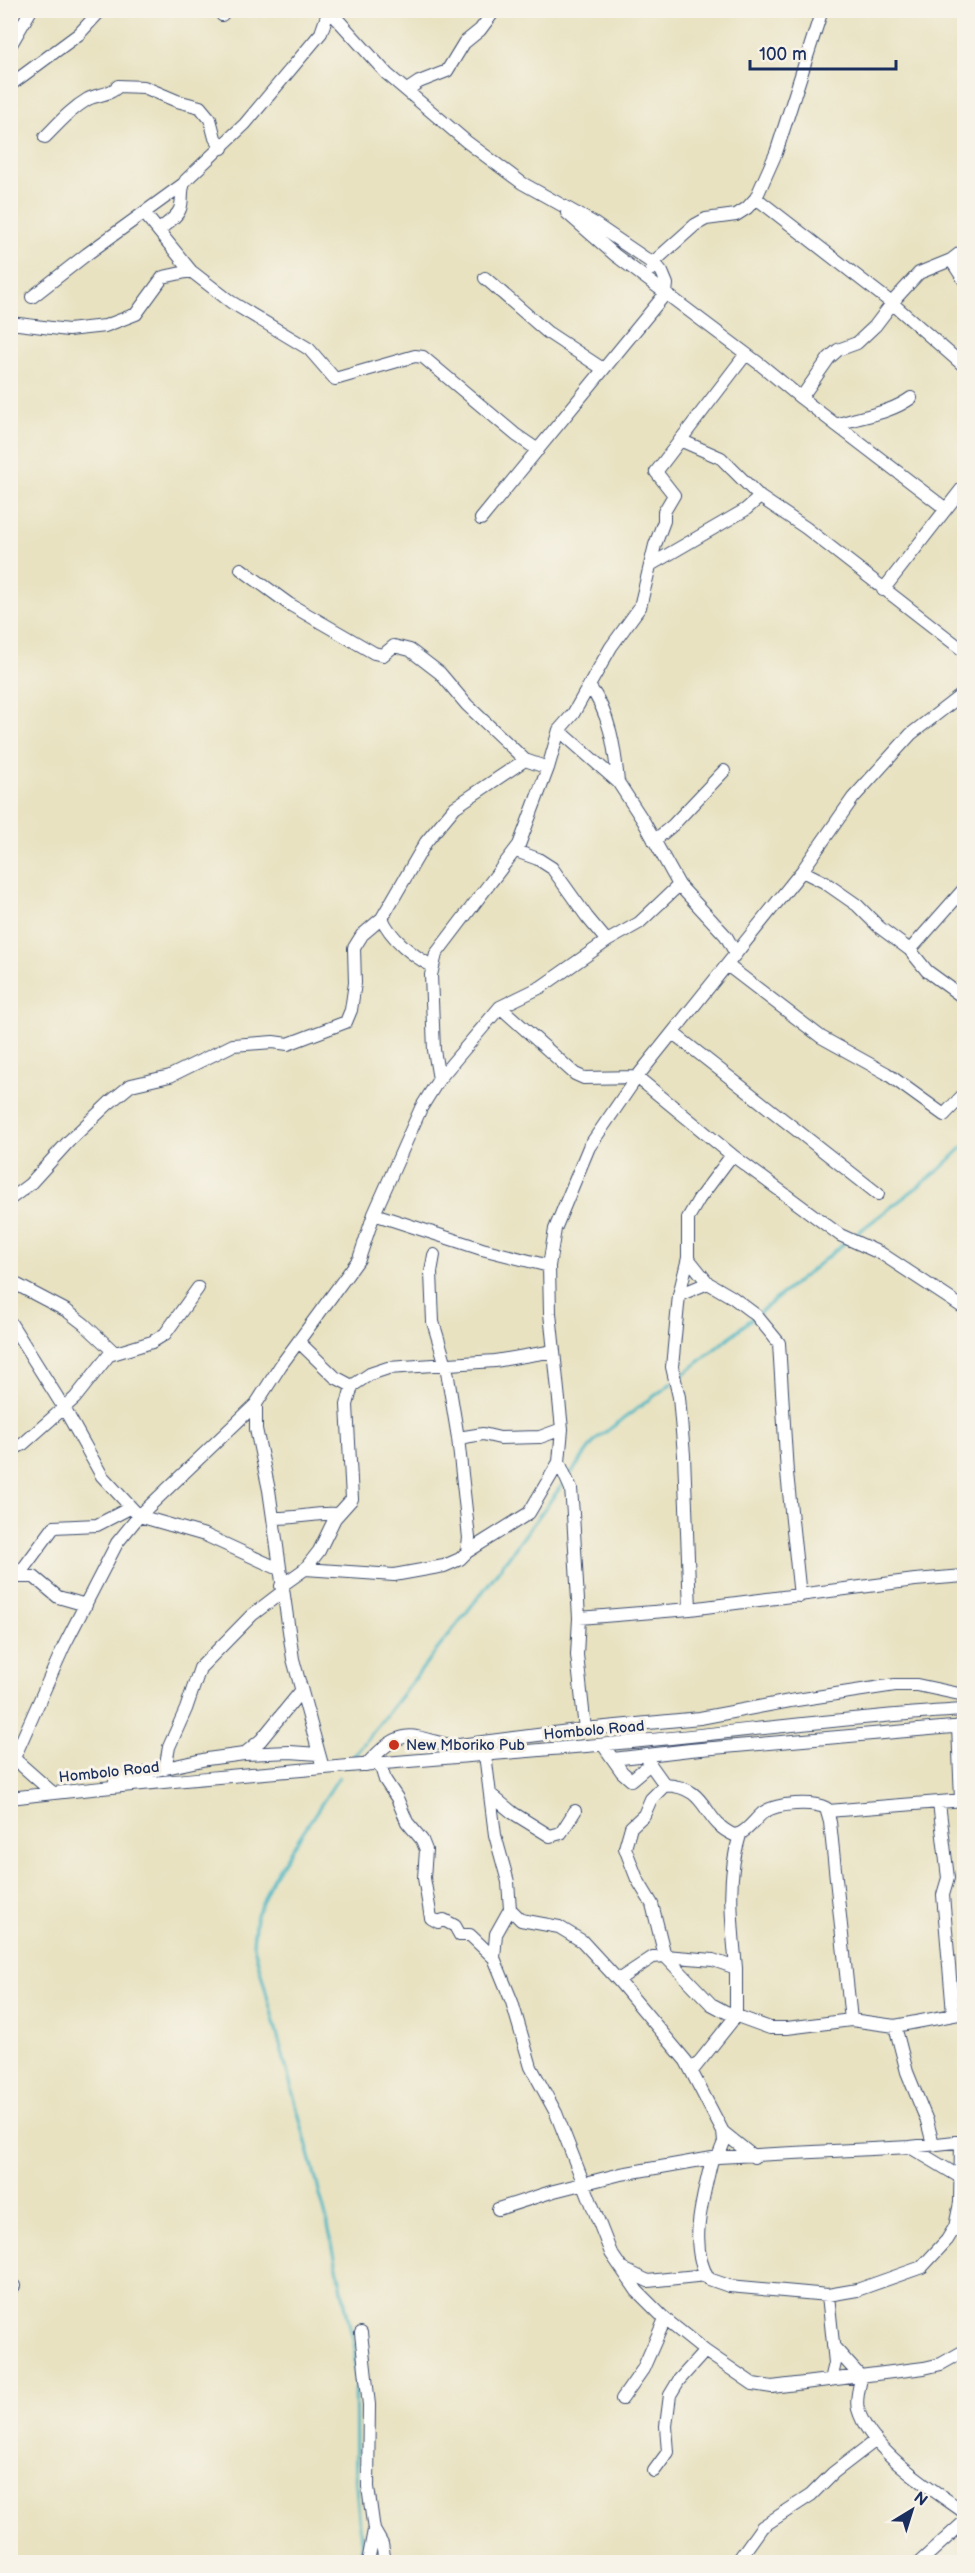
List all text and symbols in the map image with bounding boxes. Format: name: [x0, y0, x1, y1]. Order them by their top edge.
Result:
scale bar: [750, 33, 896, 71]
text: 100 m: [759, 44, 807, 65]
street label: Hombolo Road: [543, 1717, 645, 1744]
place label: New Mboriko Pub: [406, 1736, 526, 1755]
marker: New Mboriko Pub: [387, 1738, 401, 1752]
street label: Hombolo Road: [58, 1758, 160, 1787]
north arrow: [882, 2480, 942, 2540]
text: N: [910, 2488, 931, 2511]

